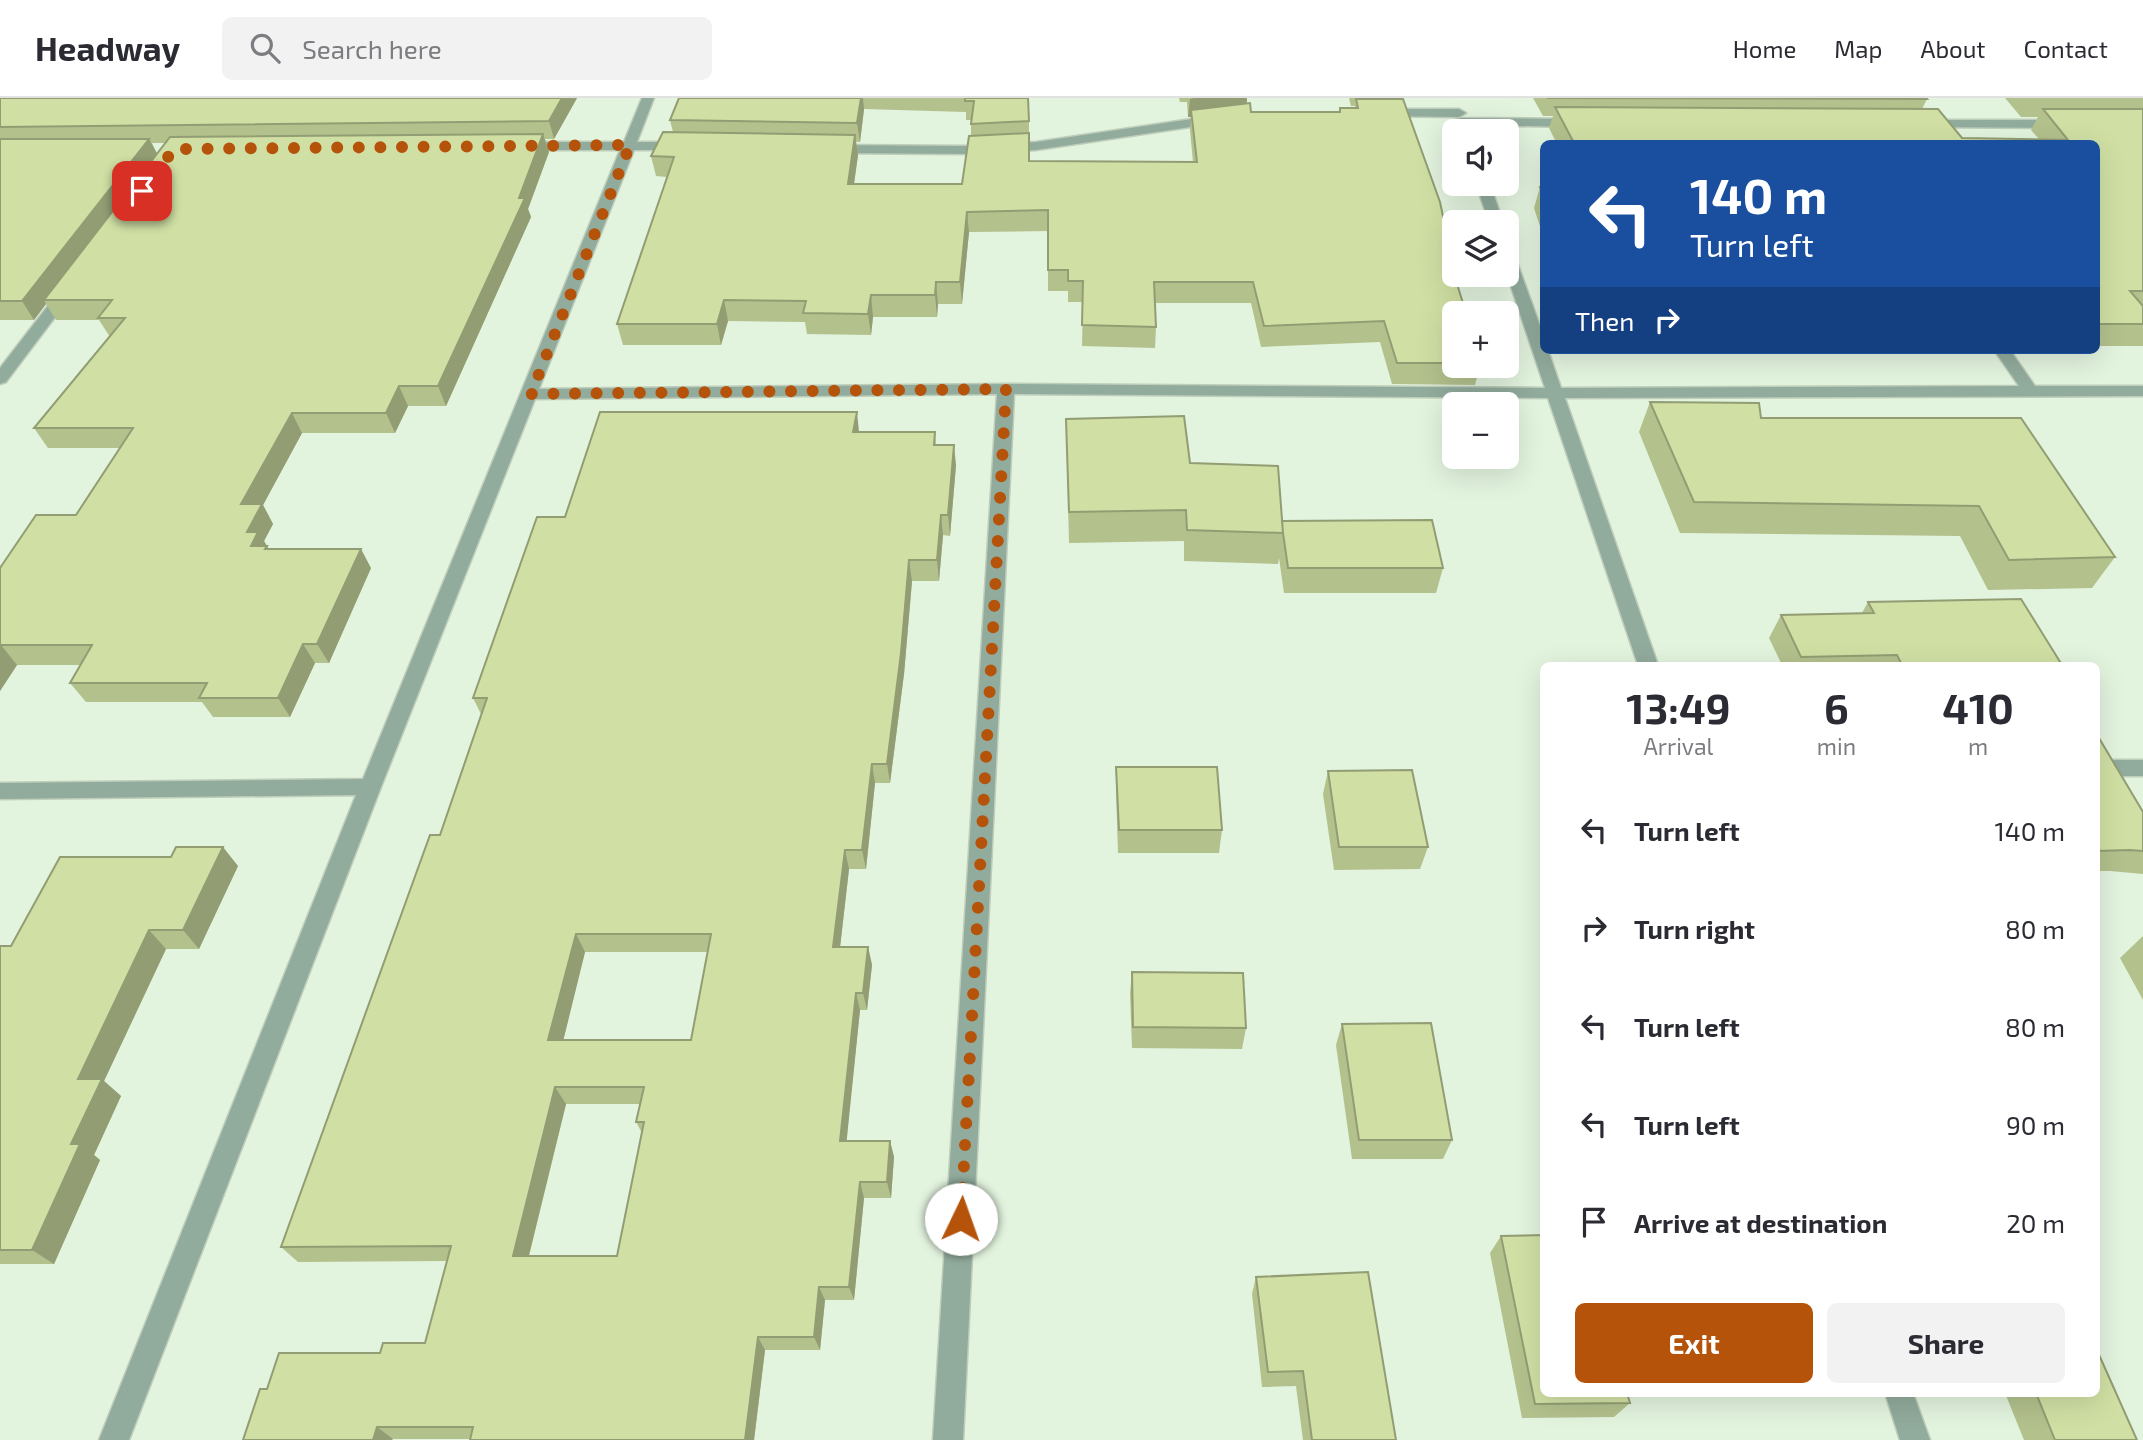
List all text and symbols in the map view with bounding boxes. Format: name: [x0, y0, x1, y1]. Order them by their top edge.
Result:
search box: [222, 17, 712, 80]
text: Headway: [35, 28, 180, 68]
icon: search: [246, 29, 284, 67]
text: Search here: [302, 33, 442, 64]
text: Home: [1733, 34, 1796, 63]
text: Map: [1834, 34, 1882, 63]
text: About: [1920, 34, 1986, 63]
text: Contact: [2024, 34, 2108, 63]
map controls: [1442, 119, 1519, 469]
button: sound: [1442, 119, 1519, 196]
pin: [112, 161, 172, 221]
text: 140 m: [1690, 165, 1827, 224]
icon: left: [1575, 168, 1666, 259]
icon: arrive: [123, 172, 161, 210]
button: layers: [1442, 210, 1519, 287]
text: Turn left: [1690, 225, 1814, 263]
button: +: [1442, 301, 1519, 378]
icon: right: [1648, 301, 1686, 339]
text: Then: [1575, 305, 1634, 336]
button: −: [1442, 392, 1519, 469]
text: 13:49: [1626, 682, 1731, 732]
text: 6: [1824, 682, 1849, 732]
text: 410: [1942, 682, 2014, 732]
text: Arrival: [1643, 732, 1713, 760]
text: min: [1817, 732, 1856, 760]
text: m: [1968, 732, 1988, 760]
icon: left: [1575, 811, 1613, 849]
text: Turn left: [1634, 815, 1740, 846]
text: 140 m: [1994, 815, 2065, 846]
icon: right: [1575, 909, 1613, 947]
text: Turn right: [1634, 913, 1755, 944]
text: 80 m: [2005, 913, 2065, 944]
icon: left: [1575, 1007, 1613, 1045]
text: Turn left: [1634, 1011, 1740, 1042]
text: 80 m: [2005, 1011, 2065, 1042]
icon: left: [1575, 1105, 1613, 1143]
text: Turn left: [1634, 1109, 1740, 1140]
text: 90 m: [2006, 1109, 2065, 1140]
position arrow: [924, 1182, 998, 1256]
icon: arrive: [1575, 1203, 1613, 1241]
text: Arrive at destination: [1634, 1207, 1887, 1238]
text: 20 m: [2006, 1207, 2065, 1238]
button: Exit: [1575, 1303, 1813, 1383]
button: Share: [1827, 1303, 2065, 1383]

